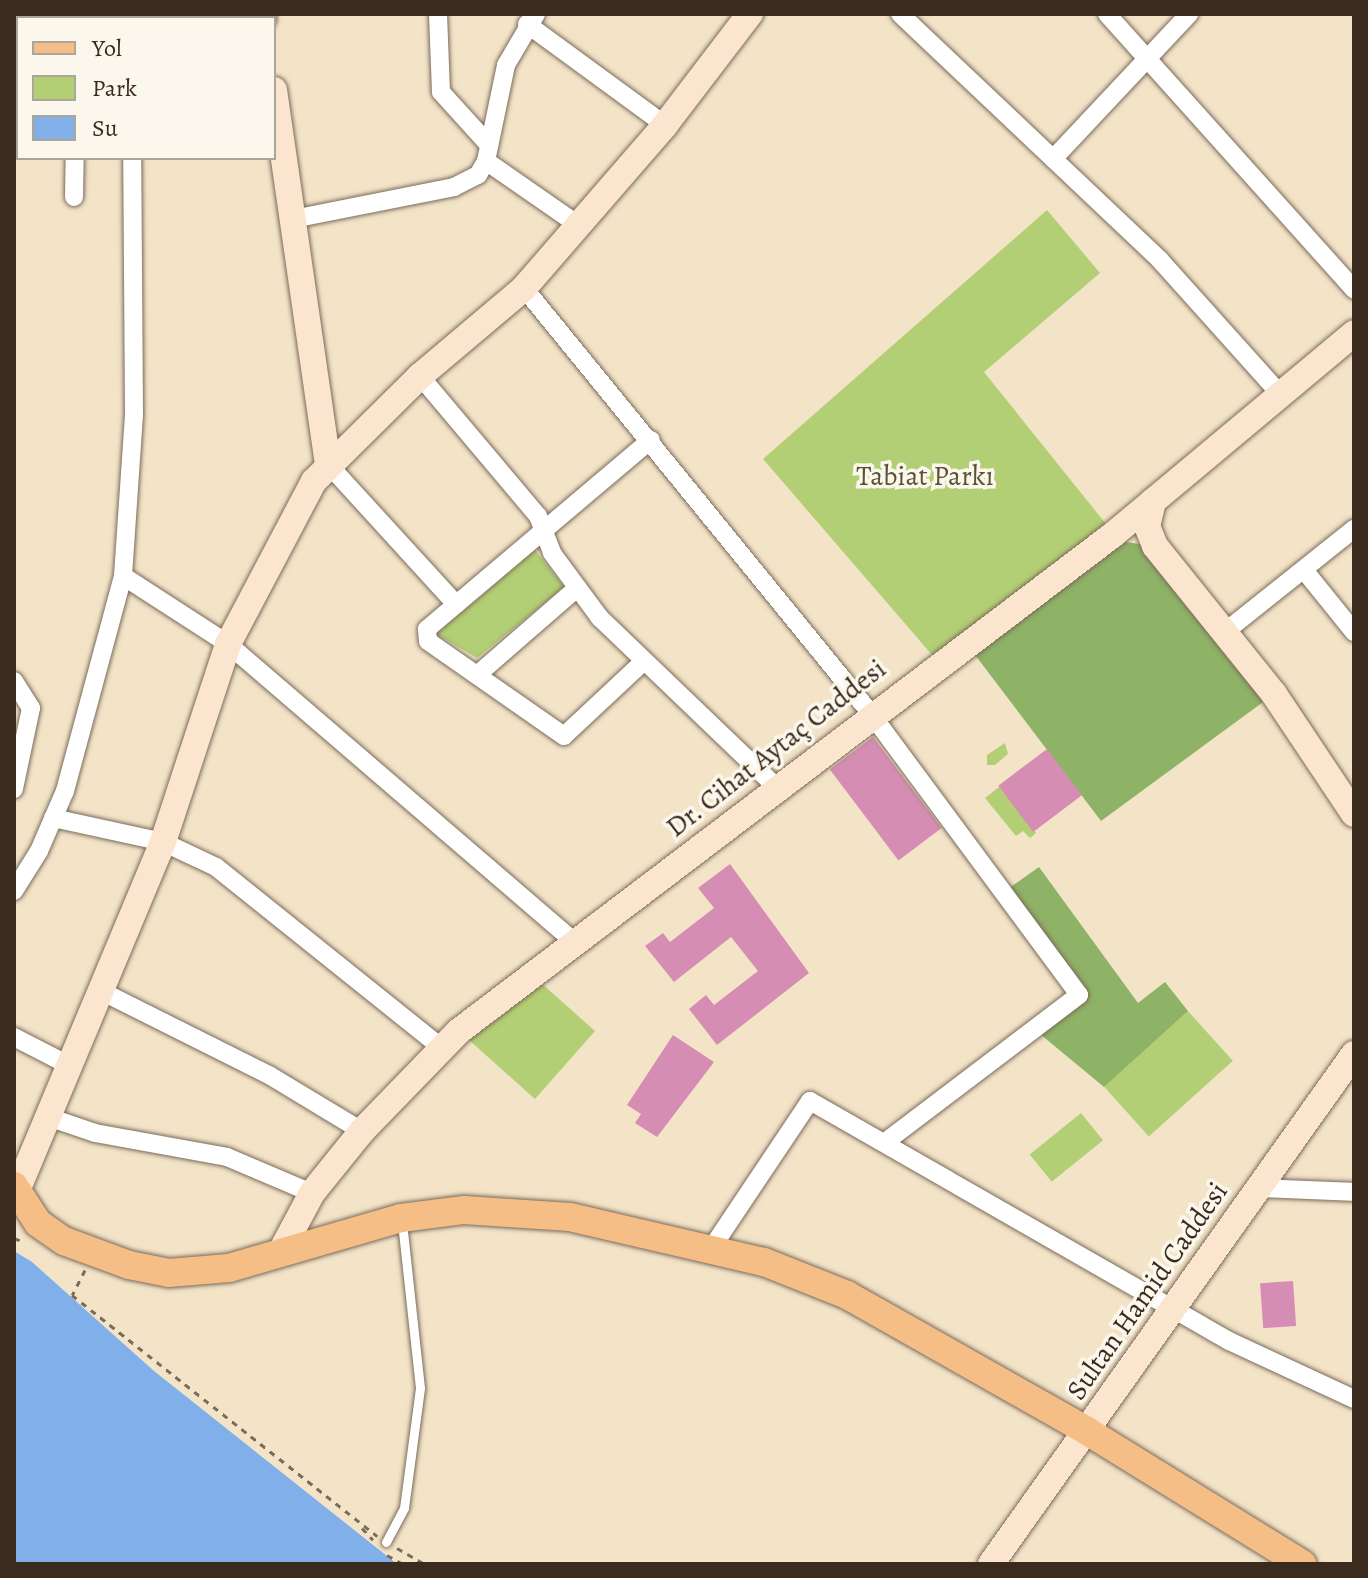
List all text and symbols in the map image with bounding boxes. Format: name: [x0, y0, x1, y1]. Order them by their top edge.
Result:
legend: [16, 16, 276, 160]
text: Yol: [92, 32, 122, 64]
text: Park: [92, 72, 137, 104]
text: Su: [92, 112, 118, 144]
park label: Tabiat Parkı: [856, 459, 994, 493]
street label: Dr. Cihat Aytaç Caddesi: [659, 652, 893, 844]
street label: Sultan Hamid Caddesi: [1059, 1176, 1235, 1406]

